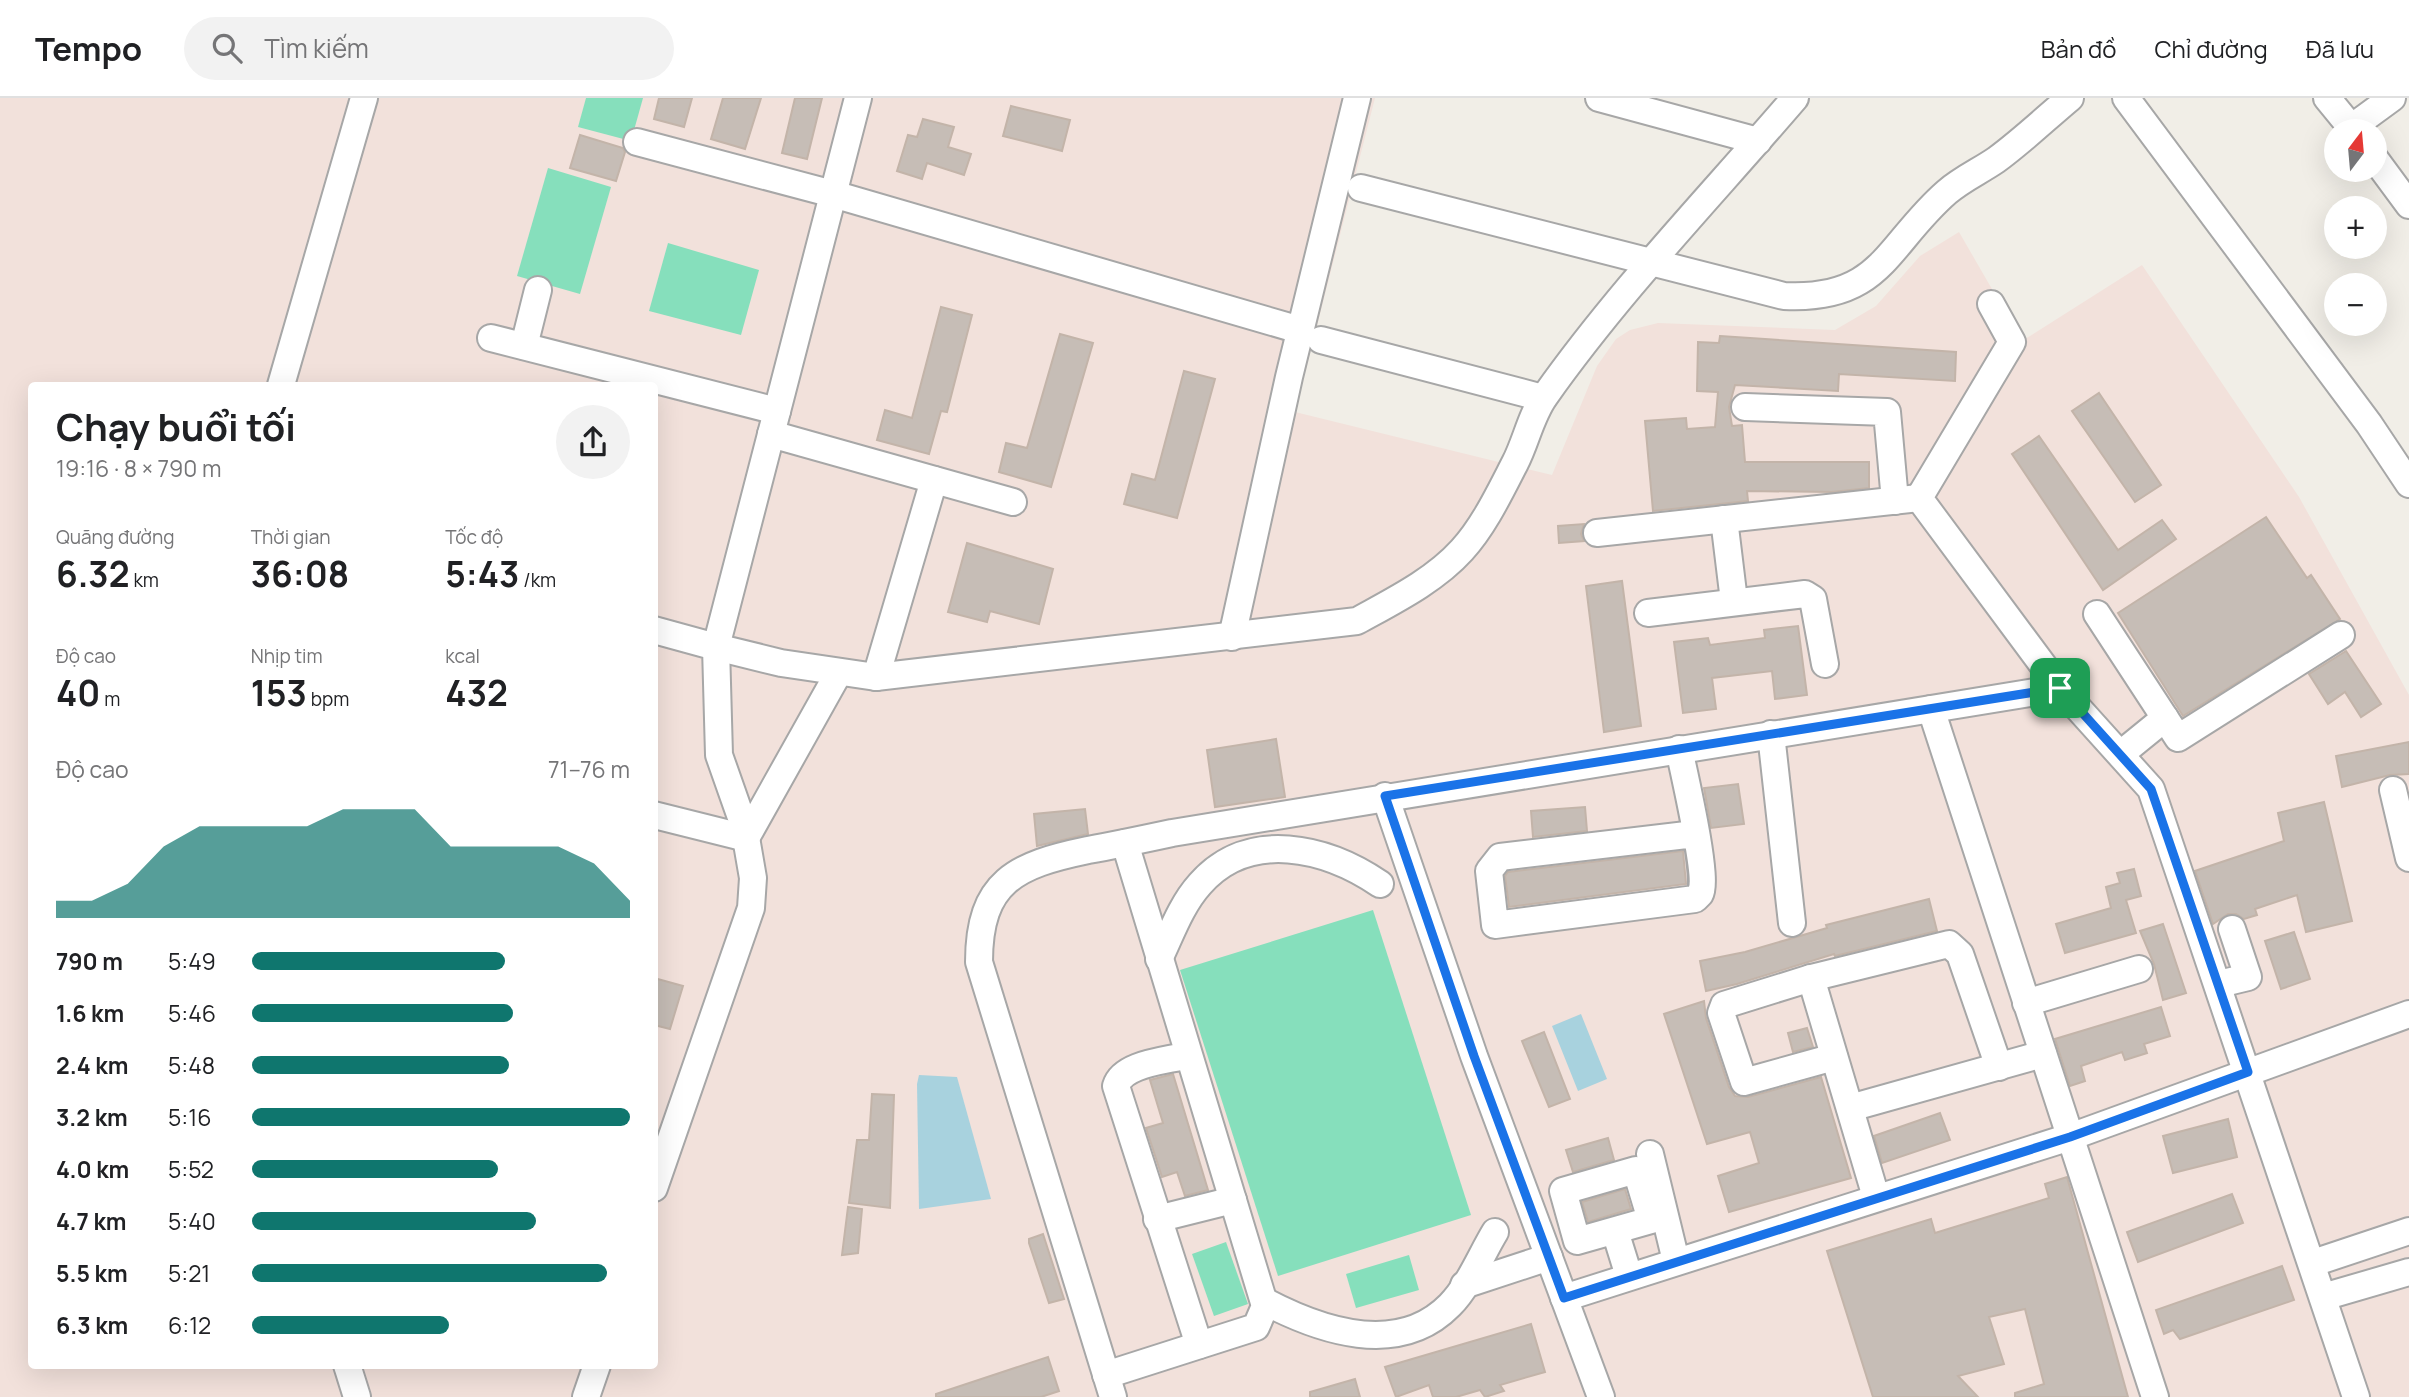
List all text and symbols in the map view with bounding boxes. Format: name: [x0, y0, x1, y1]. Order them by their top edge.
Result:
search box: [184, 17, 674, 80]
text: Tempo: [35, 26, 142, 71]
icon: search: [208, 29, 246, 67]
text: Tìm kiếm: [264, 30, 369, 66]
text: Bản đồ: [2041, 32, 2116, 65]
text: Chỉ đường: [2154, 32, 2268, 65]
text: Đã lưu: [2306, 32, 2374, 65]
north arrow: [2324, 119, 2387, 182]
map controls: [2324, 119, 2387, 336]
button: +: [2324, 196, 2387, 259]
button: −: [2324, 273, 2387, 336]
text: Chạy buổi tối: [56, 400, 296, 452]
button: share: [556, 405, 630, 479]
text: 19:16 · 8 × 790 m: [56, 452, 221, 484]
text: Quãng đường: [56, 524, 175, 550]
text: Thời gian: [251, 524, 331, 550]
text: Tốc độ: [445, 524, 503, 550]
text: 6.32: [56, 550, 130, 598]
text: 36:08: [251, 550, 349, 598]
text: 5:43: [445, 550, 519, 598]
text: km: [130, 567, 159, 593]
text: /km: [519, 567, 556, 593]
text: Độ cao: [56, 643, 116, 669]
text: Nhịp tim: [251, 643, 323, 669]
text: kcal: [445, 643, 480, 669]
pin: [2030, 658, 2090, 718]
text: 40: [56, 669, 100, 717]
text: 153: [251, 669, 307, 717]
text: 432: [445, 669, 508, 717]
icon: arrive: [2041, 669, 2079, 707]
text: m: [100, 686, 120, 712]
text: bpm: [307, 686, 349, 712]
text: Độ cao: [56, 753, 129, 785]
text: 71–76 m: [548, 753, 630, 785]
text: 790 m: [56, 945, 123, 977]
text: 5:49: [168, 945, 216, 977]
text: 1.6 km: [56, 997, 124, 1029]
text: 5:46: [168, 997, 216, 1029]
text: 2.4 km: [56, 1049, 128, 1081]
text: 5:48: [168, 1049, 215, 1081]
text: 3.2 km: [56, 1101, 128, 1133]
text: 5:16: [168, 1101, 211, 1133]
text: 4.0 km: [56, 1153, 129, 1185]
text: 5:52: [168, 1153, 214, 1185]
text: 4.7 km: [56, 1205, 126, 1237]
text: 5:40: [168, 1205, 216, 1237]
text: 5.5 km: [56, 1257, 128, 1289]
text: 5:21: [168, 1257, 210, 1289]
text: 6.3 km: [56, 1309, 128, 1341]
text: 6:12: [168, 1309, 211, 1341]

